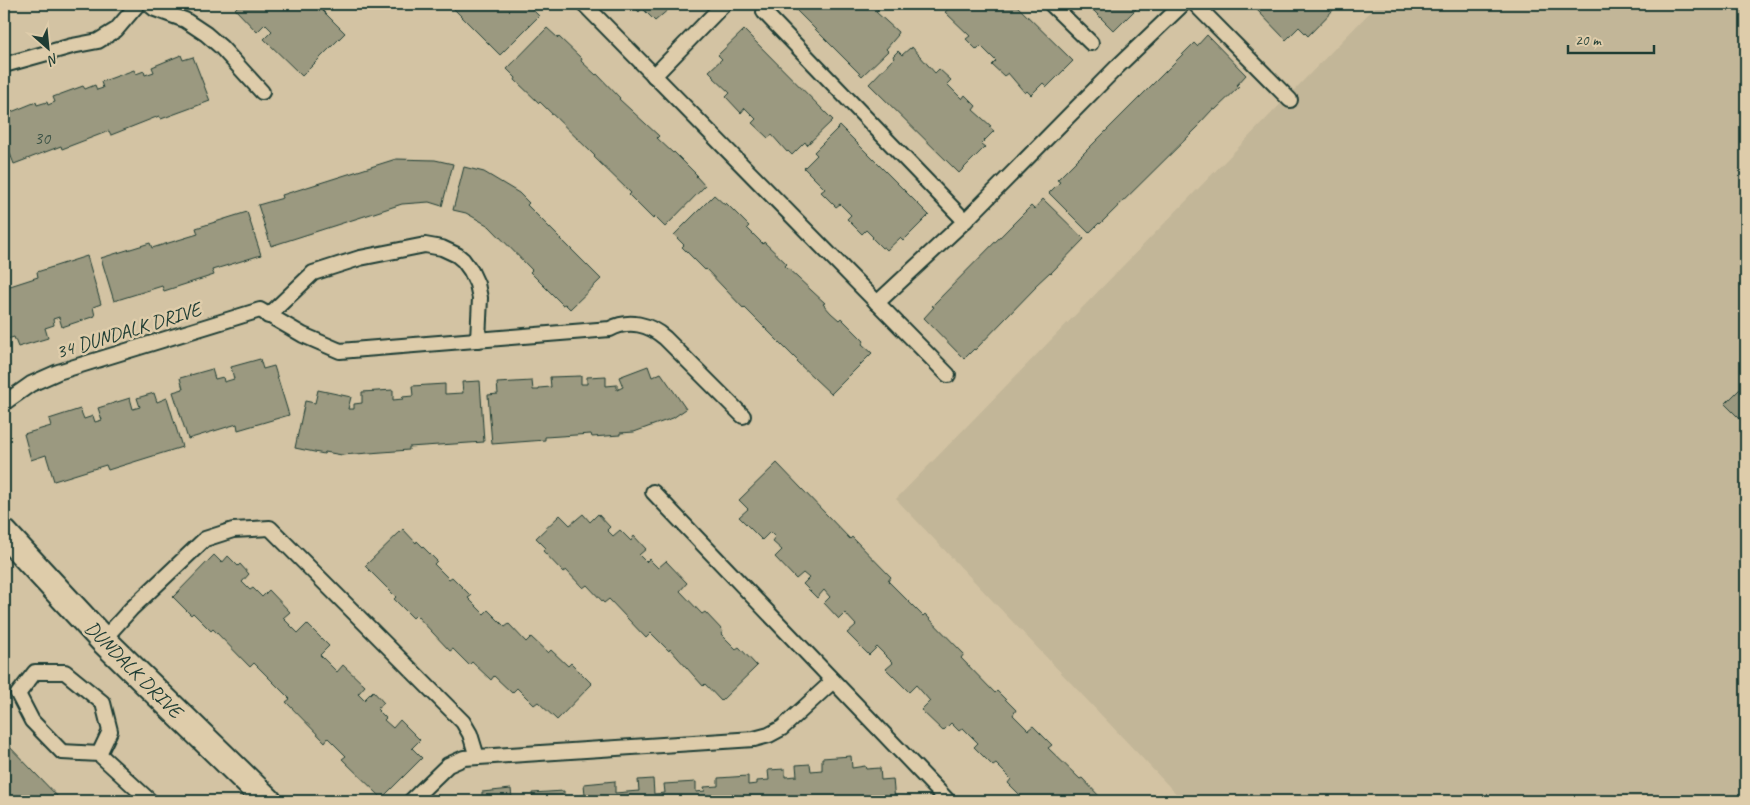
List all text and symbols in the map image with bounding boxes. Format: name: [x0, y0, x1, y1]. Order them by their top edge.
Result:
north arrow: [22, 22, 72, 72]
scale bar: [1568, 22, 1654, 54]
text: 20 m: [1575, 31, 1602, 50]
text: N: [44, 50, 61, 70]
house number: 30: [34, 127, 52, 149]
street label: 34 DUNDALK DRIVE: [53, 296, 206, 364]
street label: DUNDALK DRIVE: [80, 615, 189, 725]

